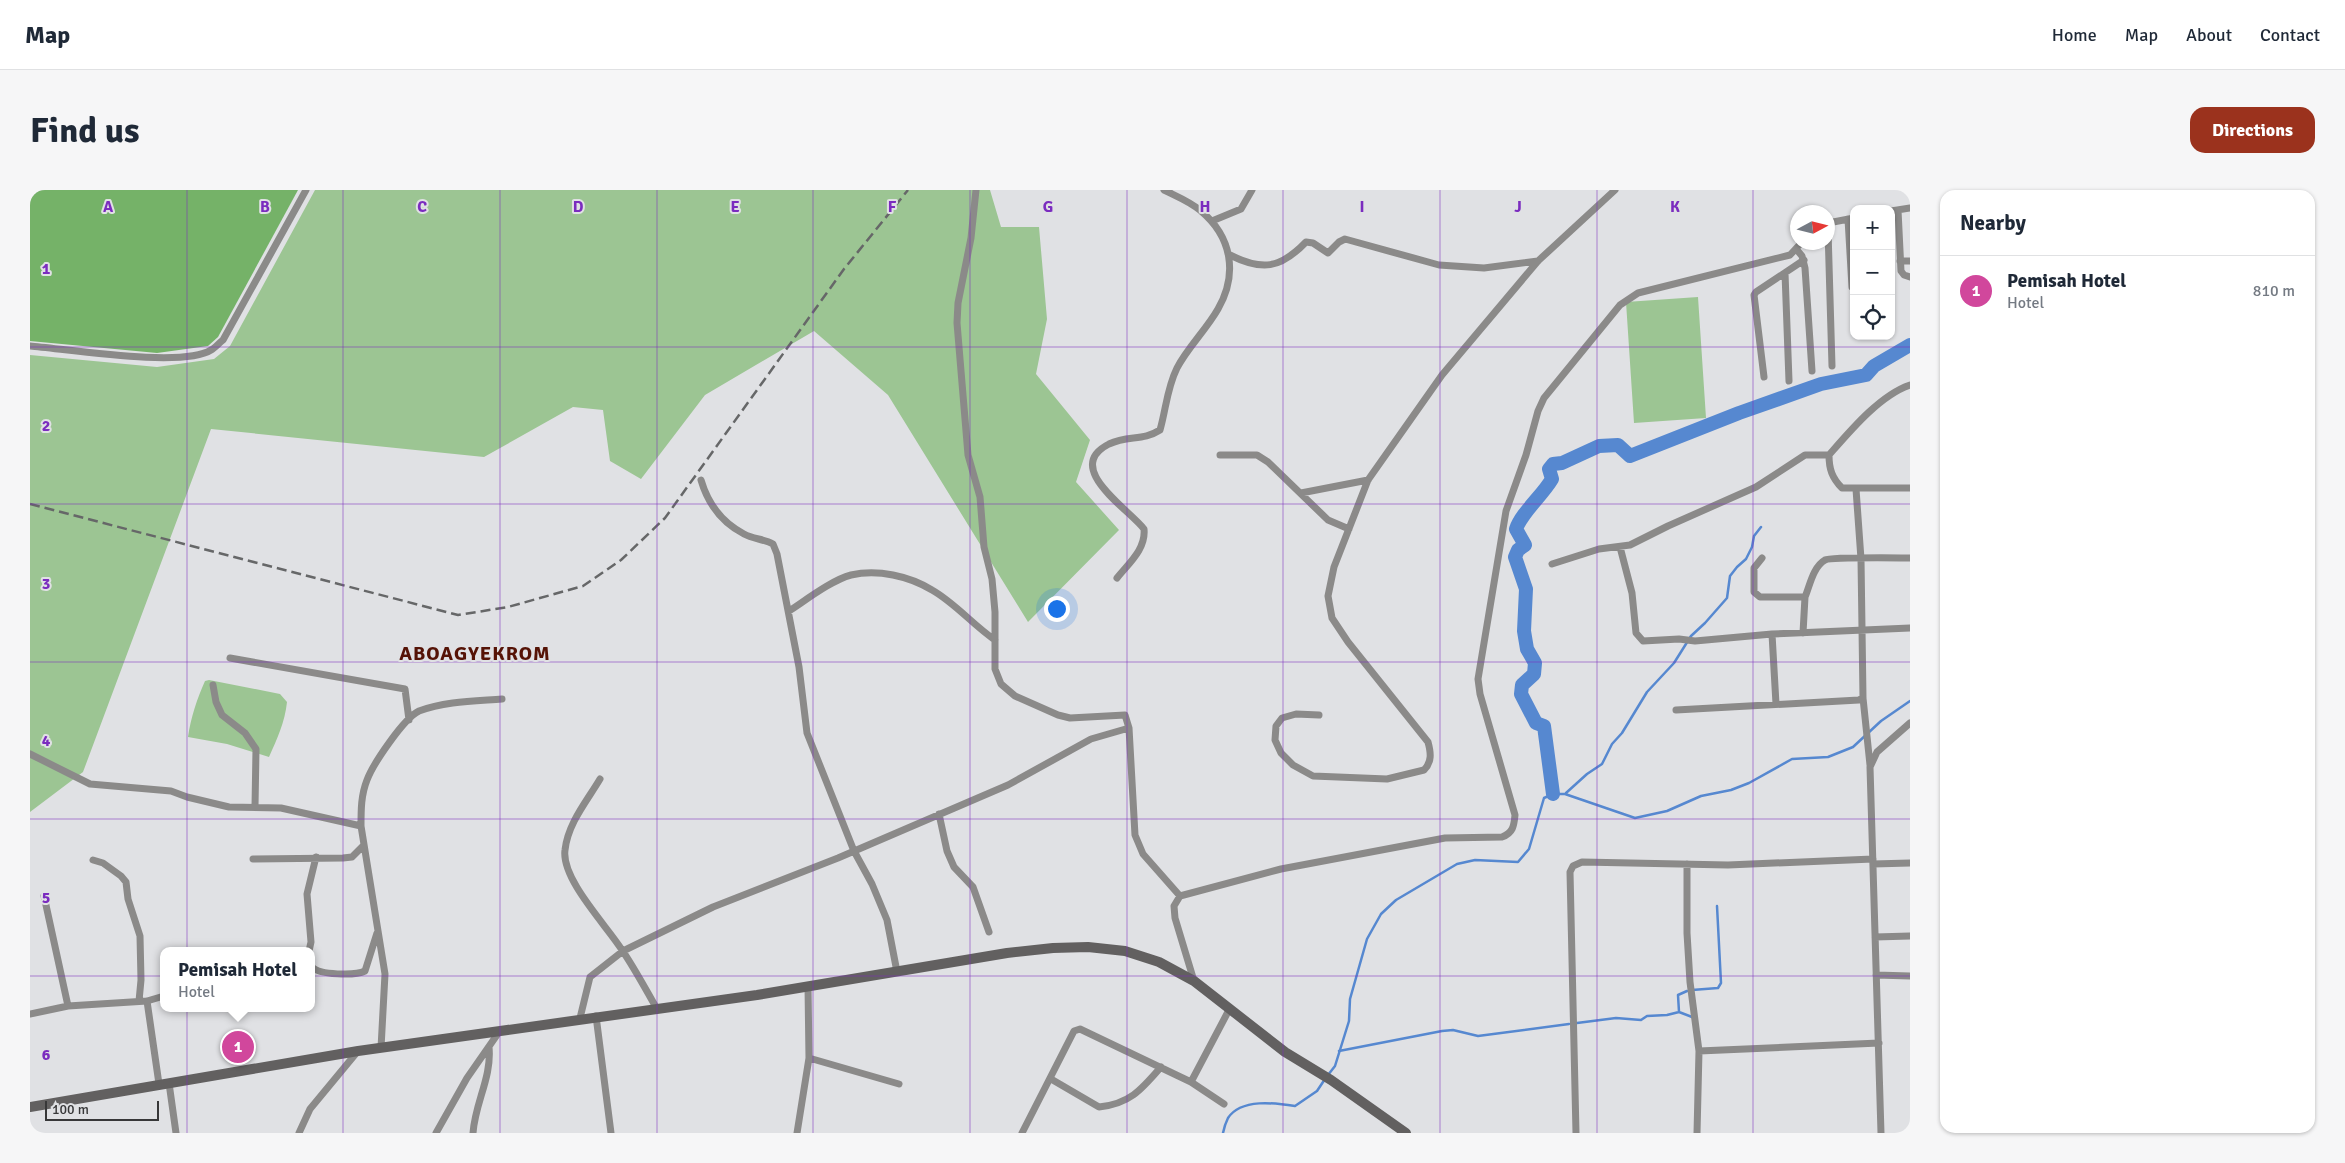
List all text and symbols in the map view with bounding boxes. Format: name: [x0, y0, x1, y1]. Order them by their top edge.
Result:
text: Map: [25, 20, 70, 50]
text: Home: [2052, 24, 2097, 46]
text: Map: [2125, 24, 2158, 46]
text: About: [2186, 24, 2232, 46]
text: Contact: [2260, 24, 2320, 46]
button: Directions: [2190, 107, 2315, 153]
text: Find us: [30, 109, 140, 152]
text: A: [103, 197, 114, 217]
text: B: [260, 197, 270, 217]
text: C: [417, 197, 427, 217]
text: D: [573, 197, 584, 217]
text: E: [730, 197, 740, 217]
text: F: [888, 197, 897, 217]
text: G: [1043, 197, 1053, 217]
text: H: [1200, 197, 1210, 217]
text: I: [1359, 197, 1365, 217]
text: J: [1514, 197, 1522, 217]
text: K: [1670, 197, 1680, 217]
north arrow: [1790, 205, 1835, 250]
map controls: [1850, 205, 1895, 340]
button: +: [1850, 205, 1895, 250]
text: Nearby: [1960, 210, 2026, 236]
button: −: [1850, 250, 1895, 295]
text: 1: [42, 259, 51, 279]
text: Pemisah Hotel: [2007, 269, 2126, 293]
text: 1: [1972, 281, 1980, 301]
text: 810 m: [2253, 281, 2295, 301]
text: Hotel: [2007, 293, 2044, 313]
button: locate: [1850, 295, 1895, 340]
text: 2: [42, 416, 50, 436]
text: 3: [42, 574, 50, 594]
your location: [1044, 596, 1070, 622]
district label: ABOAGYEKROM: [399, 641, 551, 666]
text: 4: [42, 731, 51, 751]
text: 5: [42, 888, 50, 908]
popup: [160, 947, 315, 1012]
text: Pemisah Hotel: [178, 958, 297, 982]
text: Hotel: [178, 982, 215, 1002]
pin: 1: [222, 1028, 254, 1066]
text: 6: [42, 1045, 51, 1065]
scale bar: [45, 1098, 159, 1121]
text: 100 m: [52, 1101, 89, 1118]

